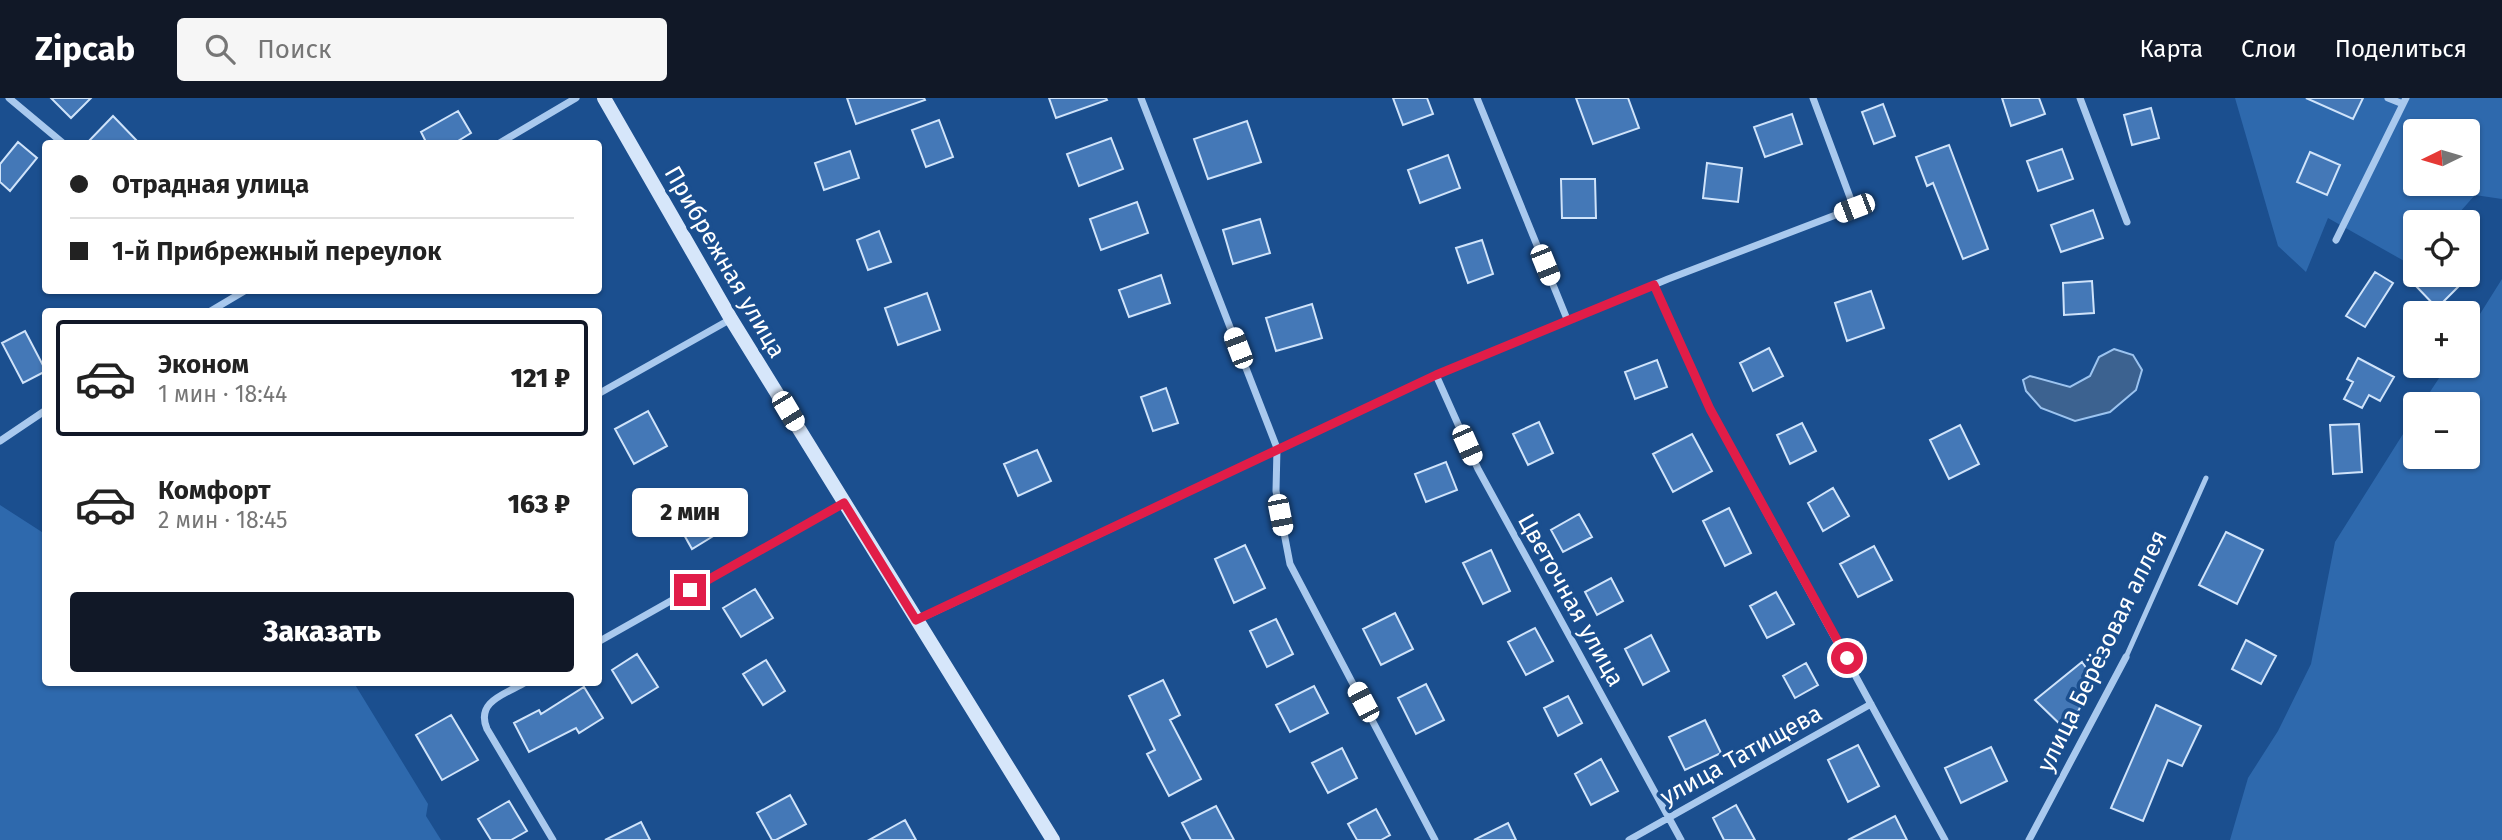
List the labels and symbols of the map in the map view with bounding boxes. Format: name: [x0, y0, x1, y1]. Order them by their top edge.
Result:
north arrow: [2403, 119, 2480, 196]
street label: Прибрежная улица: [659, 161, 791, 363]
car: [1831, 191, 1878, 225]
car: [1528, 242, 1563, 288]
car: [1221, 325, 1256, 371]
car: [769, 388, 808, 434]
car: [1449, 422, 1486, 468]
callout: 2 мин: [632, 489, 748, 538]
car: [1266, 492, 1295, 538]
street label: Цветочная улица: [1512, 509, 1630, 691]
street label: улица Берёзовая аллея: [2031, 526, 2173, 776]
route end: [674, 574, 706, 606]
route start: [1831, 642, 1863, 674]
car: [1344, 679, 1383, 725]
street label: улица Татищева: [1655, 699, 1827, 811]

